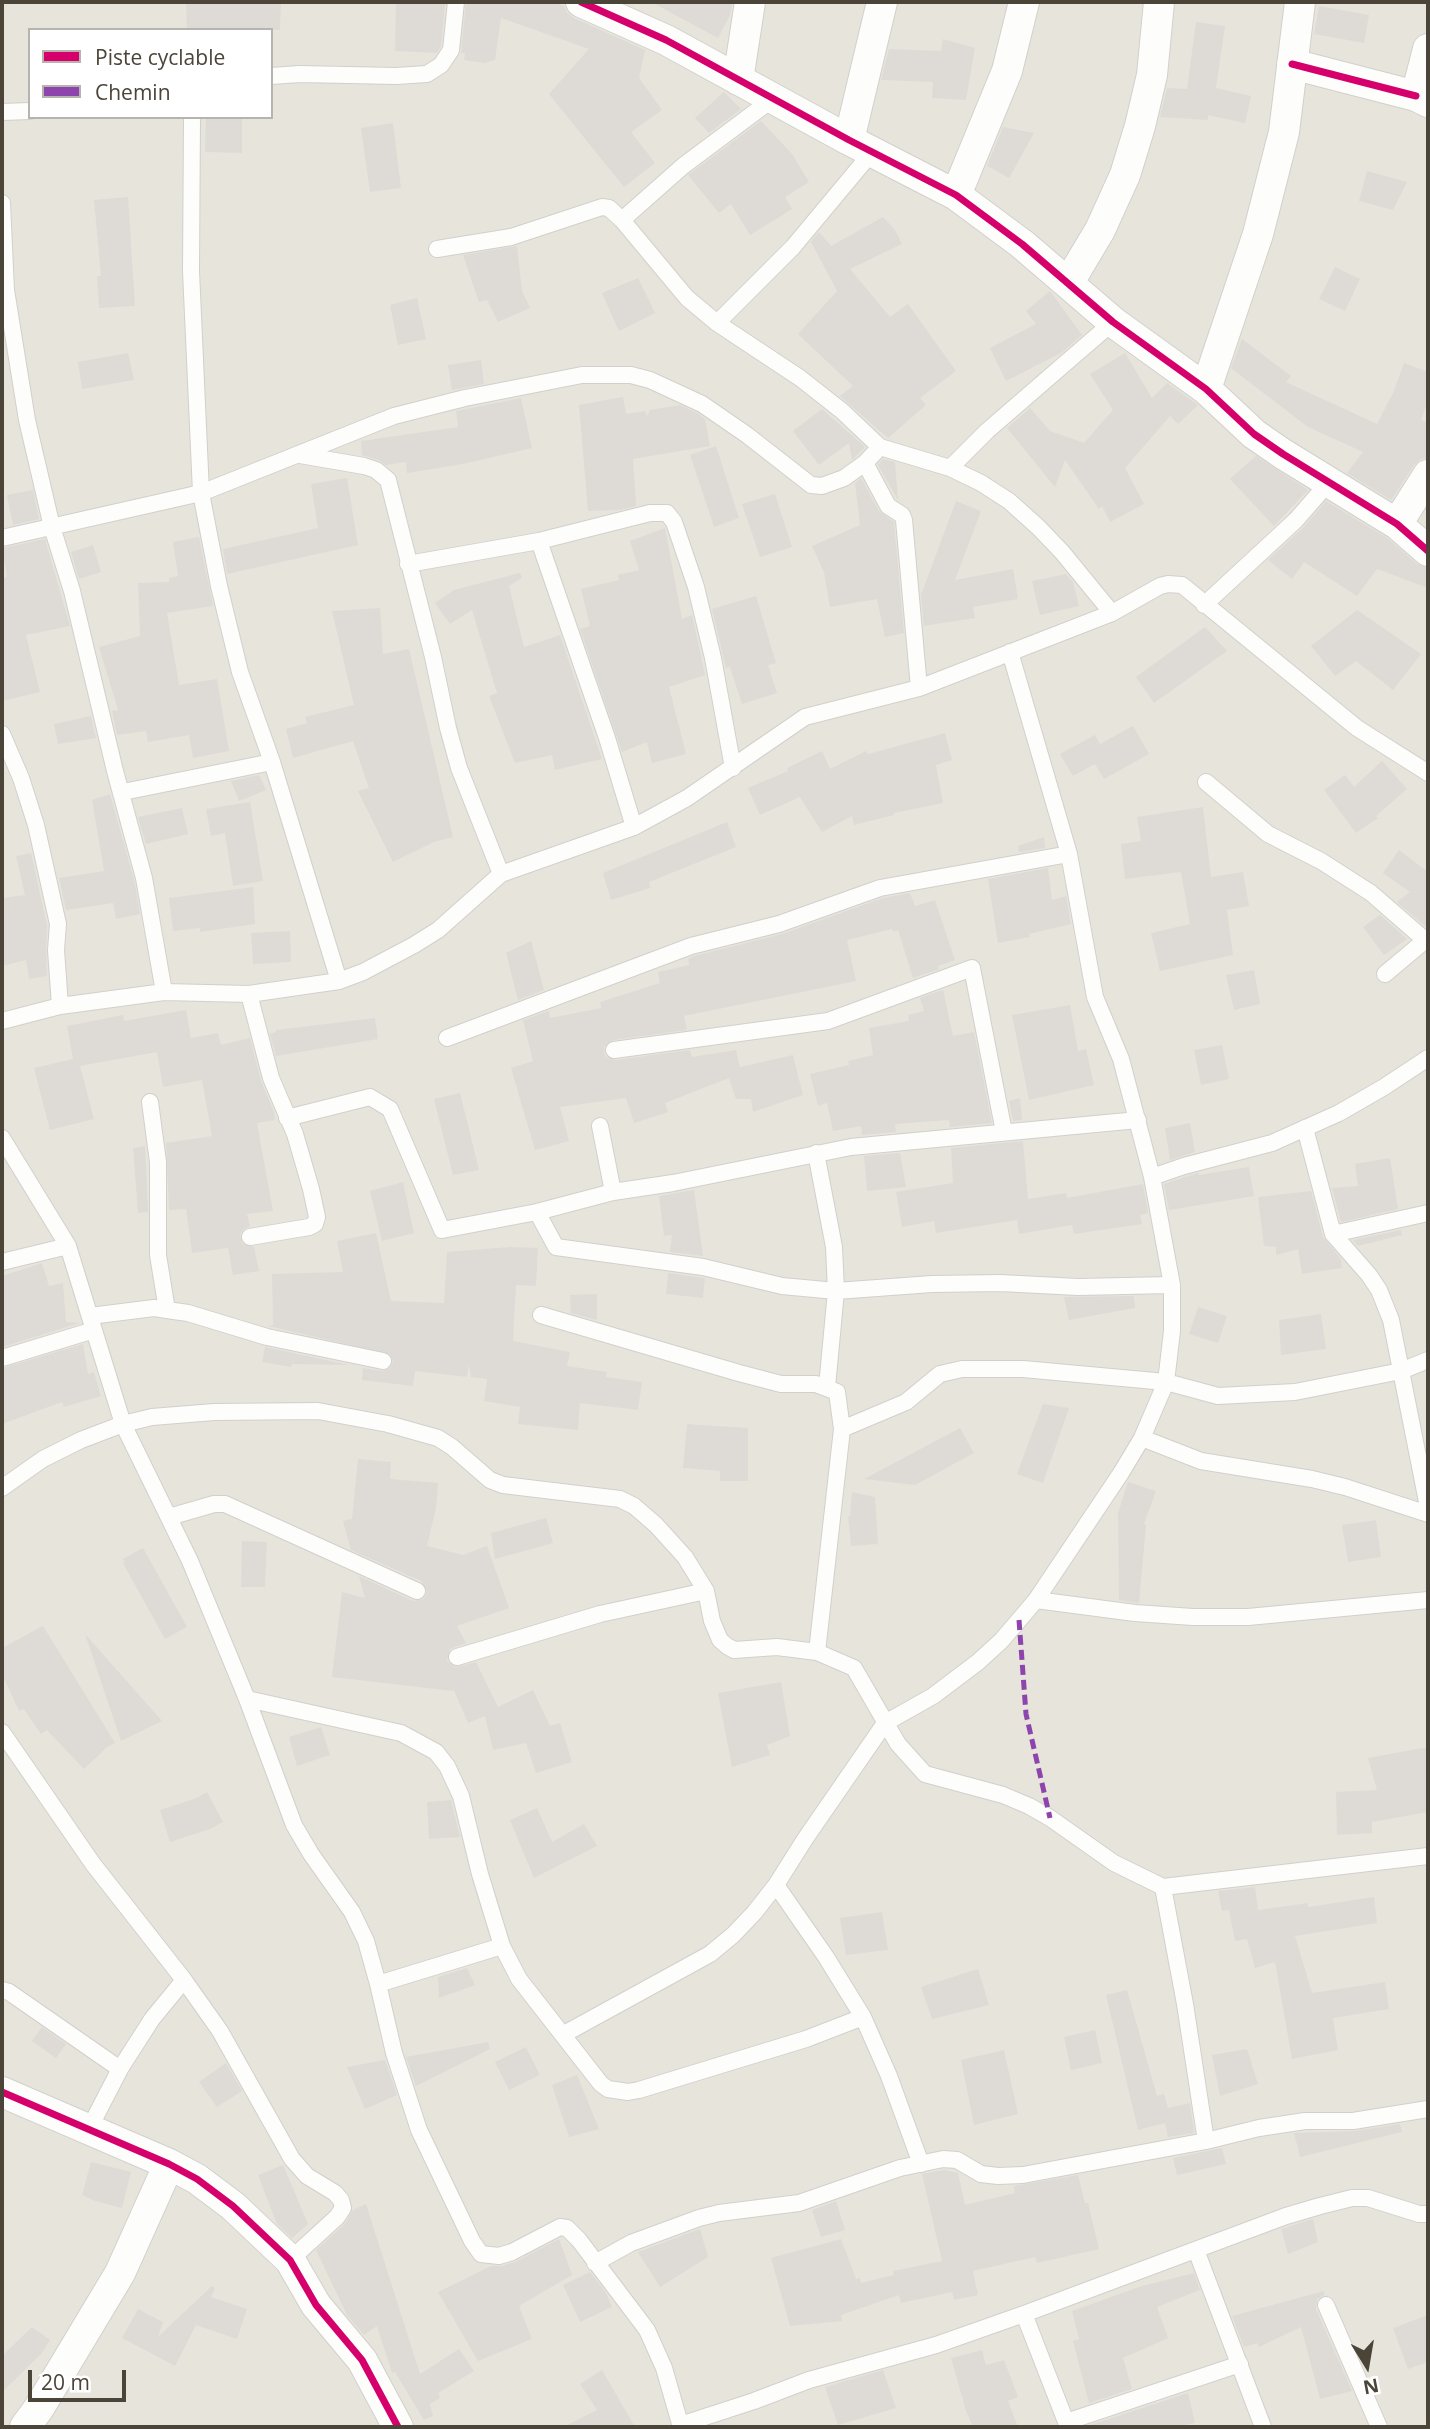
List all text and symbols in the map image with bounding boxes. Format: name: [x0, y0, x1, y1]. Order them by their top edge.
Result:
legend: [28, 28, 273, 119]
text: Piste cyclable: [95, 43, 225, 71]
text: Chemin: [95, 78, 171, 106]
north arrow: [1332, 2331, 1402, 2401]
scale bar: [32, 2356, 130, 2400]
text: 20 m: [41, 2368, 90, 2396]
text: N: [1361, 2372, 1381, 2401]

